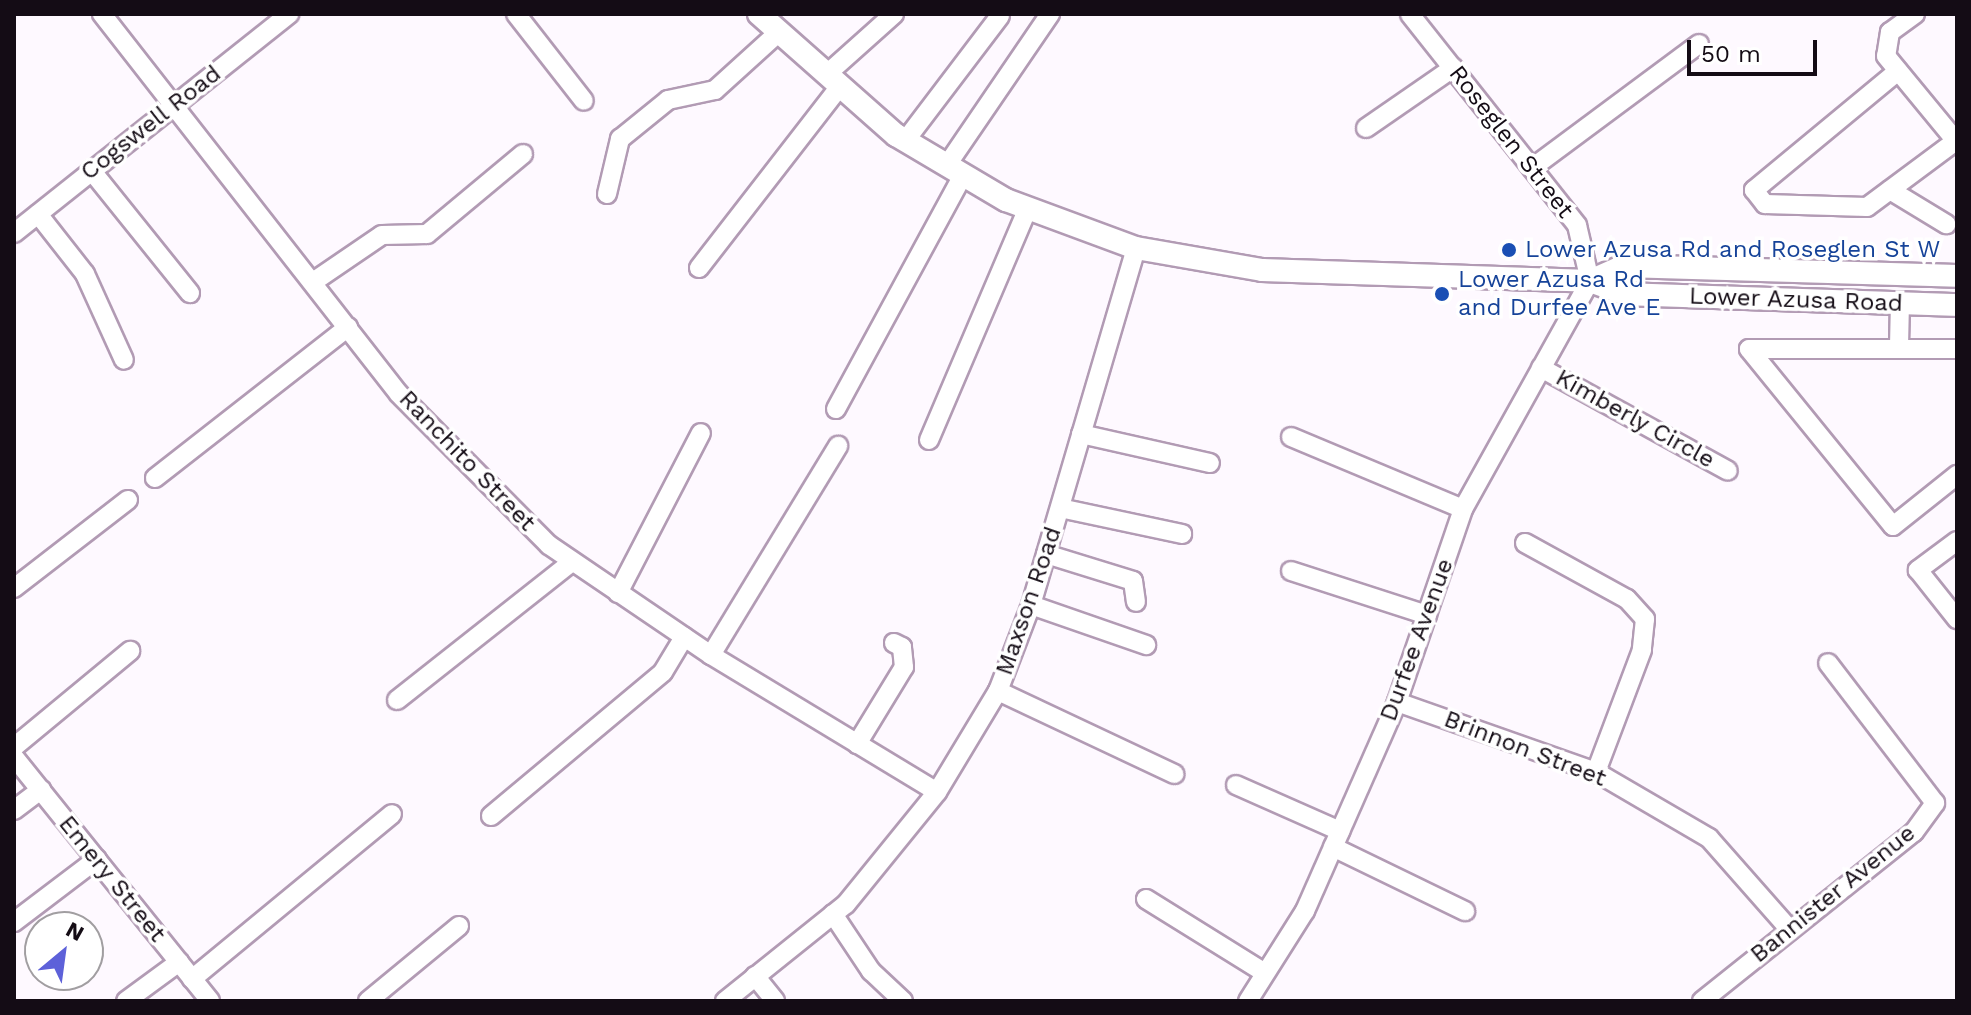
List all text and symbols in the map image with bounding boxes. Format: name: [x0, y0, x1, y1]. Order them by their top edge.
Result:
scale bar: [1691, 24, 1821, 74]
text: 50 m: [1701, 40, 1761, 68]
street label: Cogswell Road: [75, 59, 227, 187]
street label: Roseglen Street: [1442, 60, 1580, 224]
place label: Lower Azusa Rd and Roseglen St W: [1525, 236, 1943, 264]
marker: Lower Azusa Rd and Roseglen St W: [1500, 241, 1518, 259]
place label: Lower Azusa Rd and Durfee Ave E: [1458, 266, 1661, 322]
street label: Lower Azusa Road: [1688, 282, 1904, 318]
marker: Lower Azusa Rd and Durfee Ave E: [1433, 285, 1451, 303]
street label: Kimberly Circle: [1550, 363, 1720, 475]
street label: Ranchito Street: [393, 385, 541, 537]
street label: Maxson Road: [990, 523, 1068, 679]
street label: Durfee Avenue: [1374, 554, 1460, 726]
street label: Brinnon Street: [1440, 705, 1610, 793]
street label: Emery Street: [52, 810, 172, 948]
street label: Bannister Avenue: [1744, 818, 1922, 970]
north arrow: [24, 911, 104, 991]
text: N: [62, 916, 88, 946]

